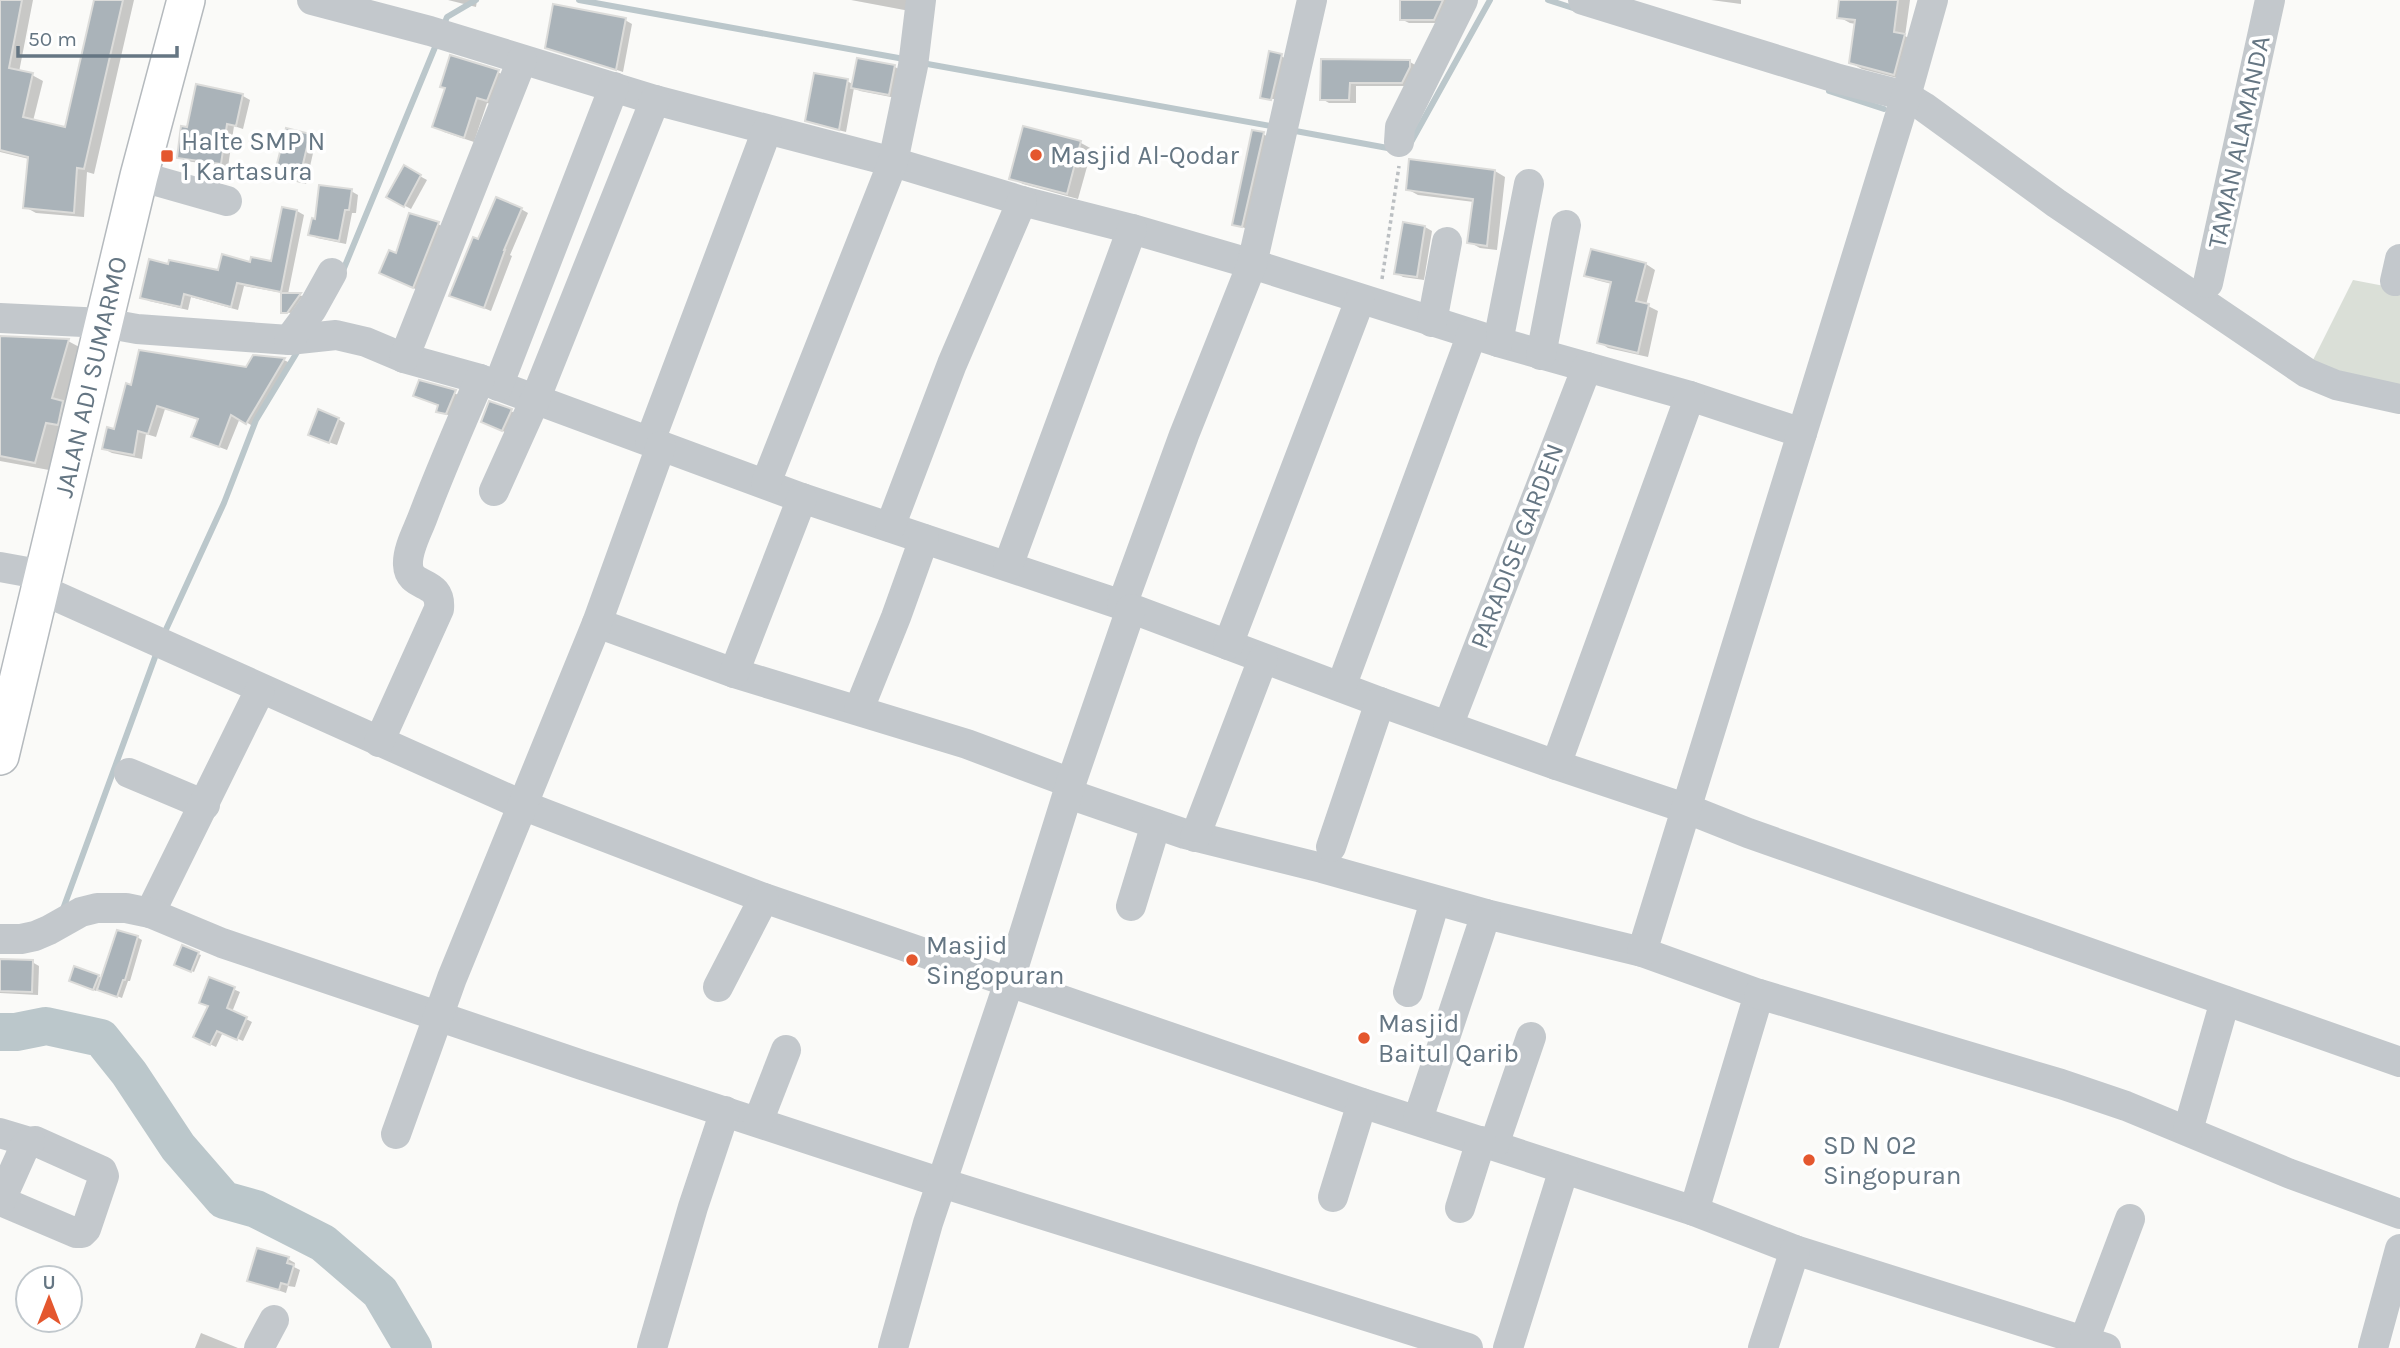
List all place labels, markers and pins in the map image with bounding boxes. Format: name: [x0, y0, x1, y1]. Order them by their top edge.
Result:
place label: Halte SMP N 1 Kartasura: [181, 126, 325, 187]
place label: Masjid Al-Qodar: [1050, 140, 1240, 171]
marker: Masjid Al-Qodar: [1028, 147, 1044, 163]
marker: Halte SMP N 1 Kartasura: [159, 148, 175, 164]
place label: Masjid Singopuran: [926, 930, 1064, 991]
marker: Masjid Singopuran: [904, 952, 920, 968]
place label: Masjid Baitul Qarib: [1378, 1008, 1519, 1069]
marker: Masjid Baitul Qarib: [1356, 1030, 1372, 1046]
place label: SD N 02 Singopuran: [1823, 1130, 1961, 1191]
marker: SD N 02 Singopuran: [1801, 1152, 1817, 1168]

